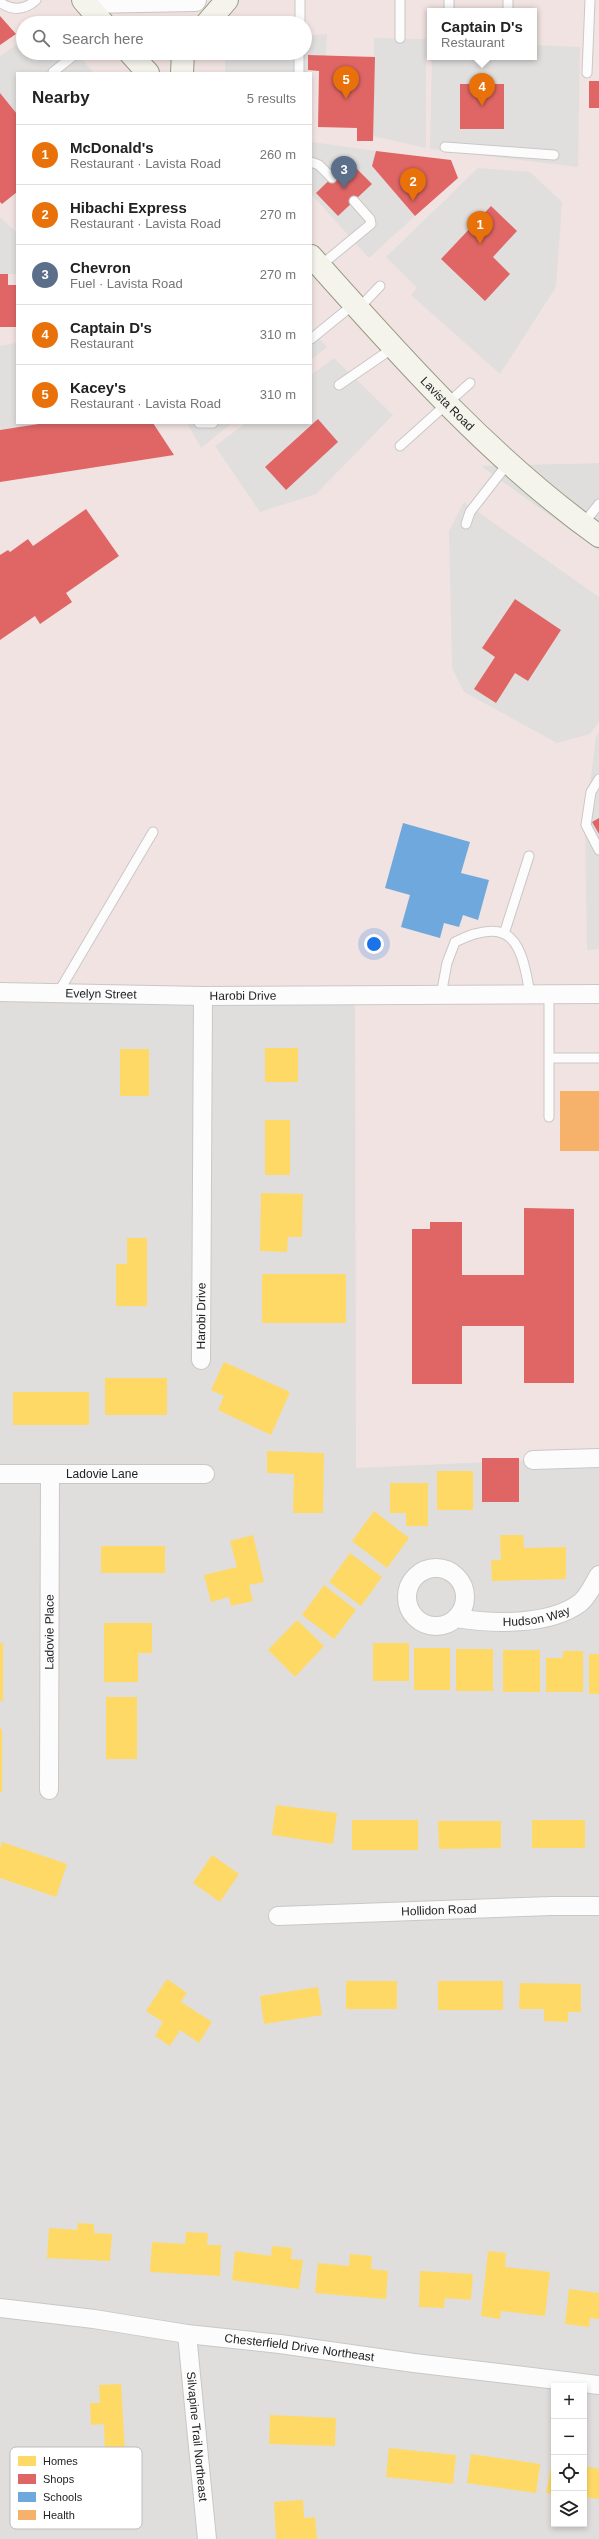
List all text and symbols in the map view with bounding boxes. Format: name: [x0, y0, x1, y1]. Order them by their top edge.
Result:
popup: [427, 8, 537, 60]
search box: [16, 16, 312, 60]
text: Captain D's: [441, 18, 523, 35]
icon: search: [30, 27, 52, 49]
text: Search here: [62, 30, 144, 47]
text: Restaurant: [441, 35, 505, 50]
pin: 5: [333, 66, 359, 99]
pin: 4: [469, 73, 495, 106]
text: Nearby: [32, 88, 90, 107]
text: 5 results: [247, 91, 296, 106]
text: McDonald's: [70, 139, 154, 156]
text: 1: [41, 147, 49, 162]
text: 260 m: [260, 147, 296, 162]
text: Restaurant · Lavista Road: [70, 156, 221, 171]
pin: 3: [331, 156, 357, 189]
pin: 2: [400, 168, 426, 201]
text: Hibachi Express: [70, 199, 187, 216]
text: 2: [41, 207, 49, 222]
text: 270 m: [260, 207, 296, 222]
pin: 1: [467, 211, 493, 244]
text: Restaurant · Lavista Road: [70, 216, 221, 231]
text: Chevron: [70, 259, 131, 276]
text: 3: [41, 267, 49, 282]
text: 270 m: [260, 267, 296, 282]
text: Fuel · Lavista Road: [70, 276, 183, 291]
text: Captain D's: [70, 319, 152, 336]
text: 4: [41, 327, 49, 342]
text: 310 m: [260, 327, 296, 342]
text: Restaurant: [70, 336, 134, 351]
street label: Lavista Road: [418, 374, 477, 434]
text: Kacey's: [70, 379, 126, 396]
text: 5: [41, 387, 49, 402]
text: 310 m: [260, 387, 296, 402]
text: Restaurant · Lavista Road: [70, 396, 221, 411]
your location: [364, 934, 384, 954]
street label: Evelyn Street: [65, 986, 138, 1002]
street label: Harobi Drive: [210, 989, 277, 1003]
street label: Harobi Drive: [194, 1282, 208, 1349]
street label: Ladovie Lane: [66, 1467, 138, 1481]
street label: Ladovie Place: [42, 1594, 57, 1670]
street label: Hudson Way: [503, 1603, 572, 1629]
street label: Hollidon Road: [401, 1902, 477, 1919]
street label: Chesterfield Drive Northeast: [224, 2331, 376, 2364]
street label: Silvapine Trail Northeast: [184, 2371, 210, 2503]
map controls: [551, 2383, 587, 2527]
button: +: [551, 2383, 587, 2419]
button: −: [551, 2419, 587, 2455]
legend: [10, 2447, 142, 2529]
text: Homes: [43, 2455, 78, 2467]
button: locate: [551, 2455, 587, 2491]
text: Shops: [43, 2473, 75, 2485]
text: Schools: [43, 2491, 83, 2503]
button: layers: [551, 2491, 587, 2527]
text: Health: [43, 2509, 75, 2521]

